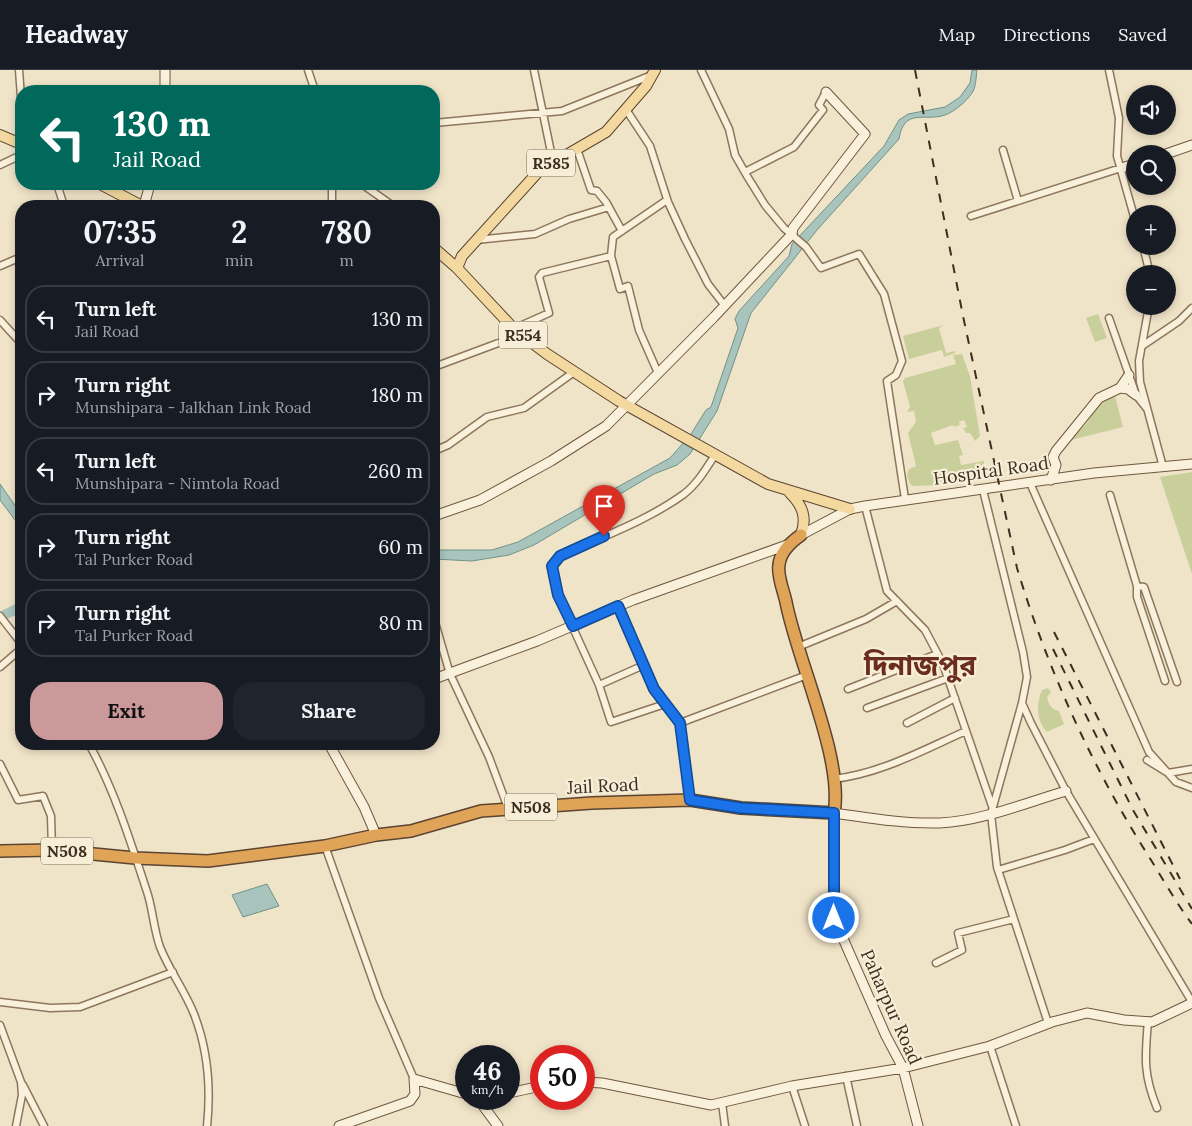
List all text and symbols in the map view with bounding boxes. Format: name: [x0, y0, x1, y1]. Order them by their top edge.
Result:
text: Headway: [25, 19, 128, 50]
text: Map: [939, 23, 975, 46]
text: Directions: [1003, 23, 1090, 46]
text: Saved: [1118, 23, 1167, 46]
map controls: [1126, 85, 1176, 315]
button: sound: [1126, 85, 1176, 135]
text: 130 m: [113, 101, 210, 146]
icon: left: [30, 105, 95, 170]
text: Jail Road: [113, 145, 201, 173]
button: search: [1126, 145, 1176, 195]
road number: R585: [527, 150, 575, 176]
button: +: [1126, 205, 1176, 255]
text: 07:35: [83, 213, 157, 251]
text: 2: [231, 213, 247, 251]
text: 780: [322, 213, 372, 251]
text: Arrival: [96, 250, 144, 270]
text: min: [225, 250, 253, 270]
text: m: [340, 250, 354, 270]
button: −: [1126, 265, 1176, 315]
text: Turn left: [75, 297, 156, 321]
icon: left: [32, 305, 60, 333]
text: 130 m: [372, 307, 423, 331]
text: Jail Road: [75, 321, 139, 341]
road number: R554: [499, 322, 547, 348]
text: Turn right: [75, 373, 171, 397]
icon: right: [32, 381, 60, 409]
text: 180 m: [372, 383, 423, 407]
text: Munshipara - Jalkhan Link Road: [75, 397, 312, 417]
text: Turn left: [75, 449, 156, 473]
street label: Hospital Road: [932, 451, 1050, 490]
icon: left: [32, 457, 60, 485]
text: 260 m: [368, 459, 423, 483]
text: Munshipara - Nimtola Road: [75, 473, 280, 493]
pin: [583, 485, 625, 536]
icon: arrive: [590, 492, 618, 520]
text: Turn right: [75, 525, 171, 549]
icon: right: [32, 533, 60, 561]
text: 60 m: [378, 535, 423, 559]
text: Tal Purker Road: [75, 549, 193, 569]
text: Turn right: [75, 601, 171, 625]
icon: right: [32, 609, 60, 637]
text: 80 m: [379, 611, 423, 635]
text: Tal Purker Road: [75, 625, 193, 645]
district label: দিনাজপুর: [863, 647, 977, 683]
button: Exit: [30, 682, 223, 740]
button: Share: [233, 682, 425, 740]
street label: Jail Road: [565, 772, 640, 799]
road number: N508: [505, 794, 557, 820]
road number: N508: [41, 838, 93, 864]
position arrow: [807, 891, 859, 943]
street label: Paharpur Road: [856, 946, 927, 1068]
speed limit sign: 50: [530, 1045, 595, 1110]
text: 46: [473, 1055, 502, 1087]
text: km/h: [471, 1082, 504, 1097]

